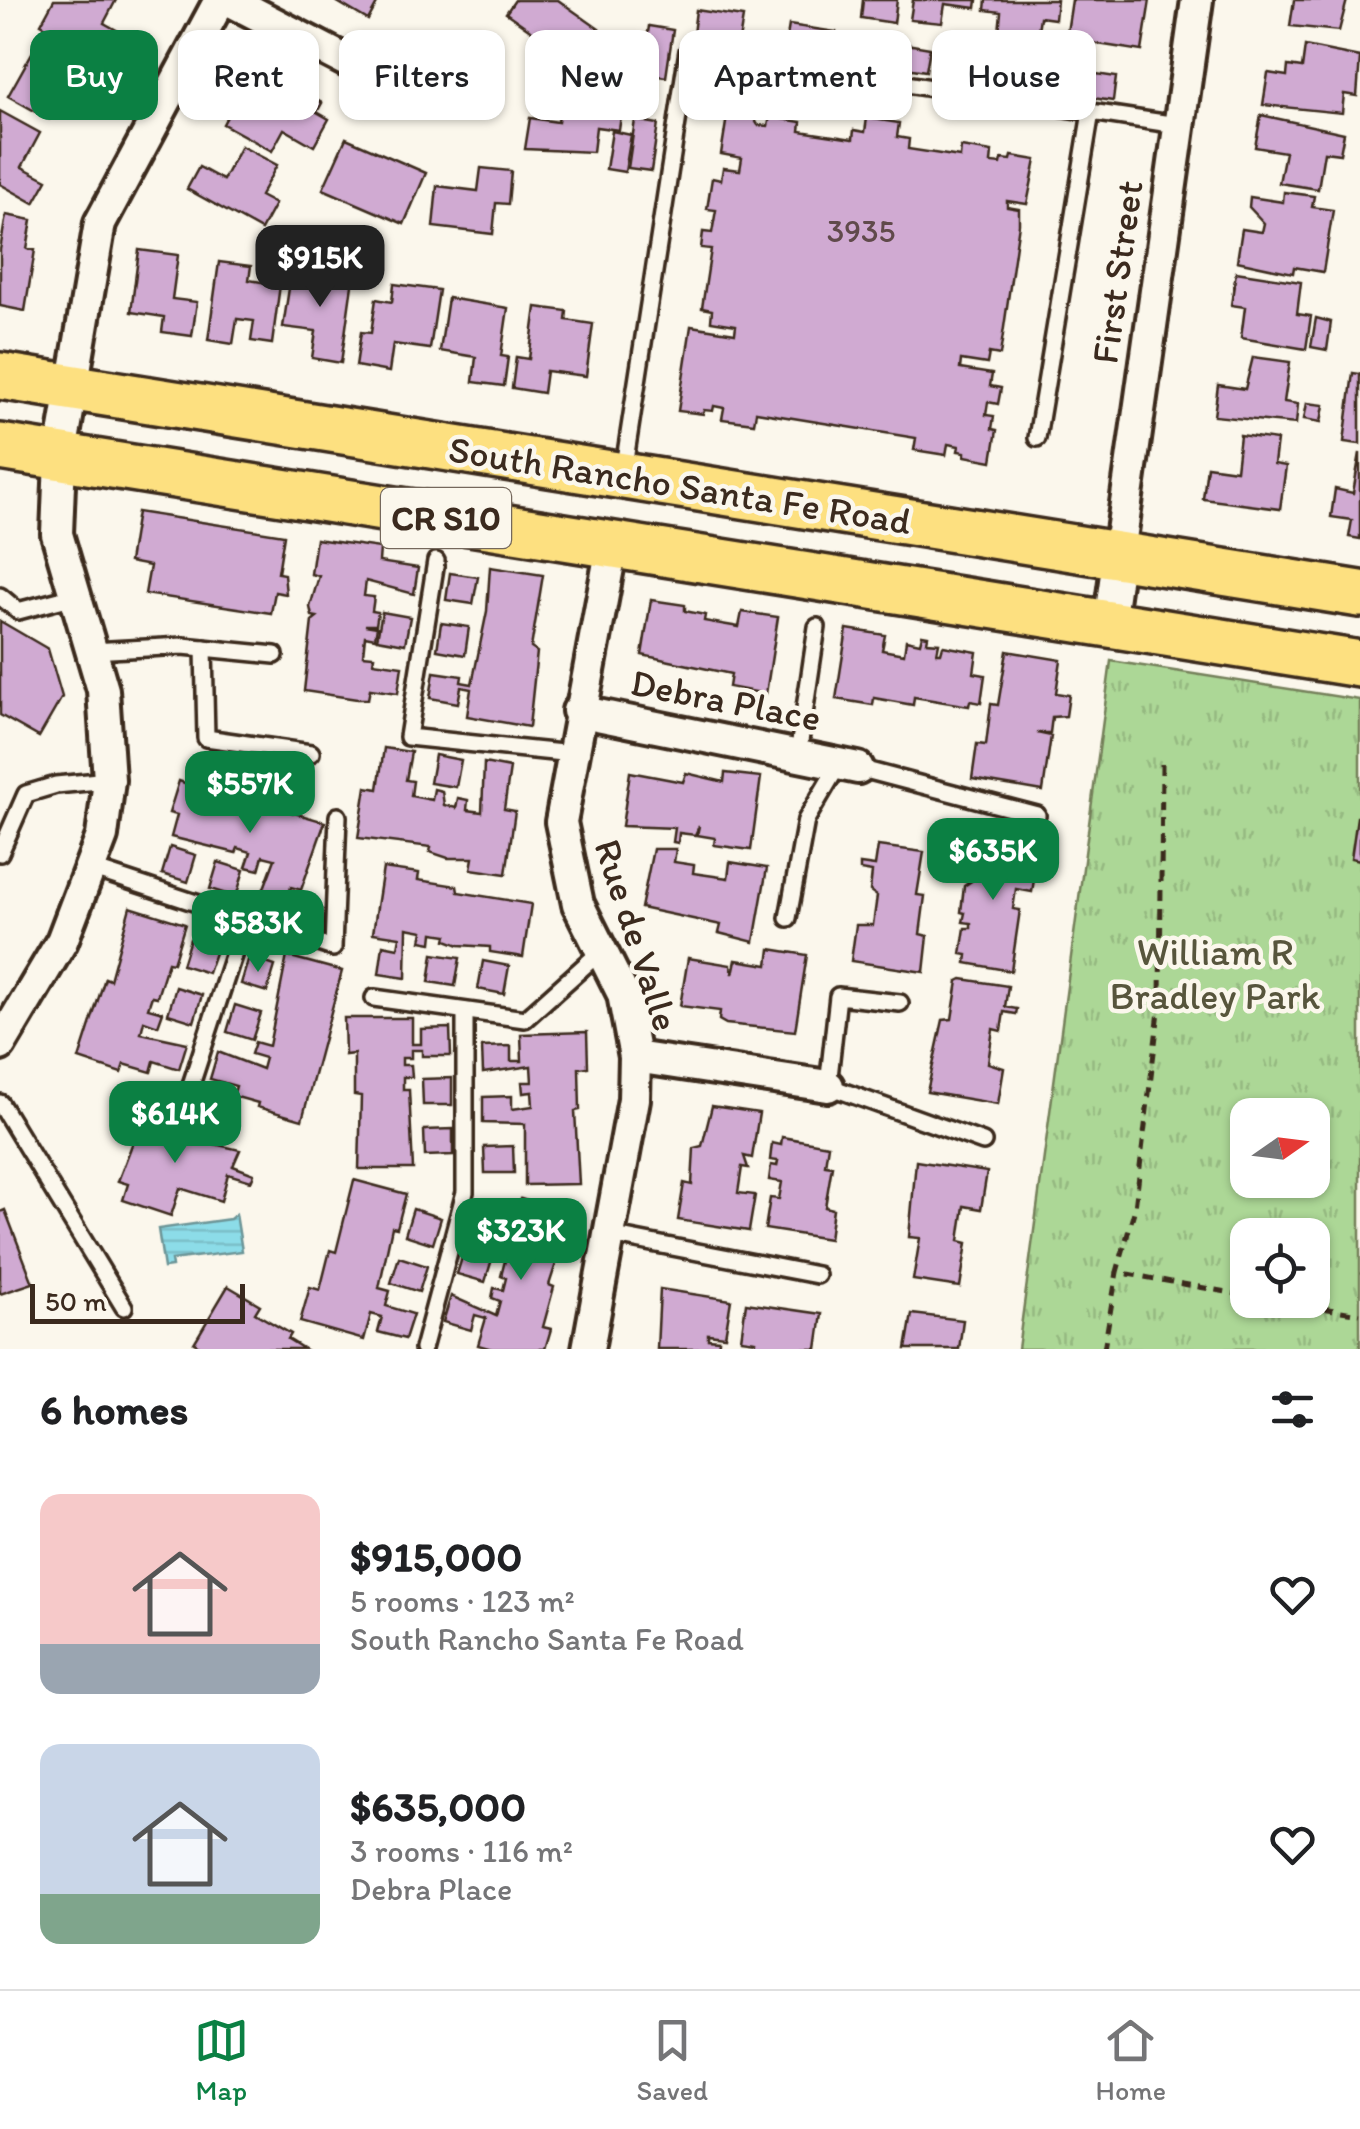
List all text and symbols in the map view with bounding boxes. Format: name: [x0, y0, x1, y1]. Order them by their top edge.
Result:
chip: Buy: [30, 30, 158, 120]
chip: Rent: [178, 30, 319, 120]
chip: Filters: [339, 30, 505, 120]
chip: New: [525, 30, 659, 120]
chip: Apartment: [679, 30, 912, 120]
chip: House: [932, 30, 1096, 120]
street label: First Street: [1081, 177, 1153, 367]
house number: 3935: [827, 212, 895, 250]
pin: $915K: [250, 225, 390, 310]
text: $915K: [277, 238, 363, 276]
street label: South Rancho Santa Fe Road: [445, 426, 915, 544]
road number: CR S10: [381, 488, 511, 548]
street label: Debra Place: [627, 659, 825, 741]
pin: $557K: [180, 751, 320, 836]
text: $557K: [207, 764, 293, 802]
pin: $635K: [923, 818, 1063, 903]
text: $635K: [949, 831, 1037, 869]
street label: Rue de Valle: [584, 833, 690, 1037]
pin: $583K: [188, 890, 328, 975]
text: $583K: [214, 903, 302, 941]
park label: William R Bradley Park: [1110, 929, 1321, 1019]
pin: $614K: [105, 1081, 245, 1166]
text: $614K: [131, 1094, 219, 1132]
north arrow: [1230, 1098, 1330, 1198]
map controls: [1230, 1098, 1330, 1318]
pin: $323K: [451, 1198, 591, 1283]
text: $323K: [477, 1211, 565, 1249]
button: locate: [1230, 1218, 1330, 1318]
scale bar: [30, 1279, 245, 1324]
text: 50 m: [45, 1284, 107, 1318]
icon: filters: [1265, 1382, 1320, 1437]
text: 6 homes: [40, 1384, 188, 1435]
text: $915,000: [350, 1531, 522, 1582]
icon: home: [120, 1534, 240, 1654]
icon: heart: [1265, 1567, 1320, 1622]
text: 5 rooms · 123 m²: [350, 1582, 575, 1620]
text: South Rancho Santa Fe Road: [350, 1620, 744, 1658]
text: $635,000: [350, 1781, 526, 1832]
icon: home: [120, 1784, 240, 1904]
icon: heart: [1265, 1817, 1320, 1872]
text: 3 rooms · 116 m²: [350, 1832, 573, 1870]
text: Debra Place: [350, 1870, 512, 1908]
tab: Map: [194, 2013, 249, 2107]
tab: Saved: [636, 2013, 708, 2107]
tab: Home: [1096, 2013, 1166, 2107]

